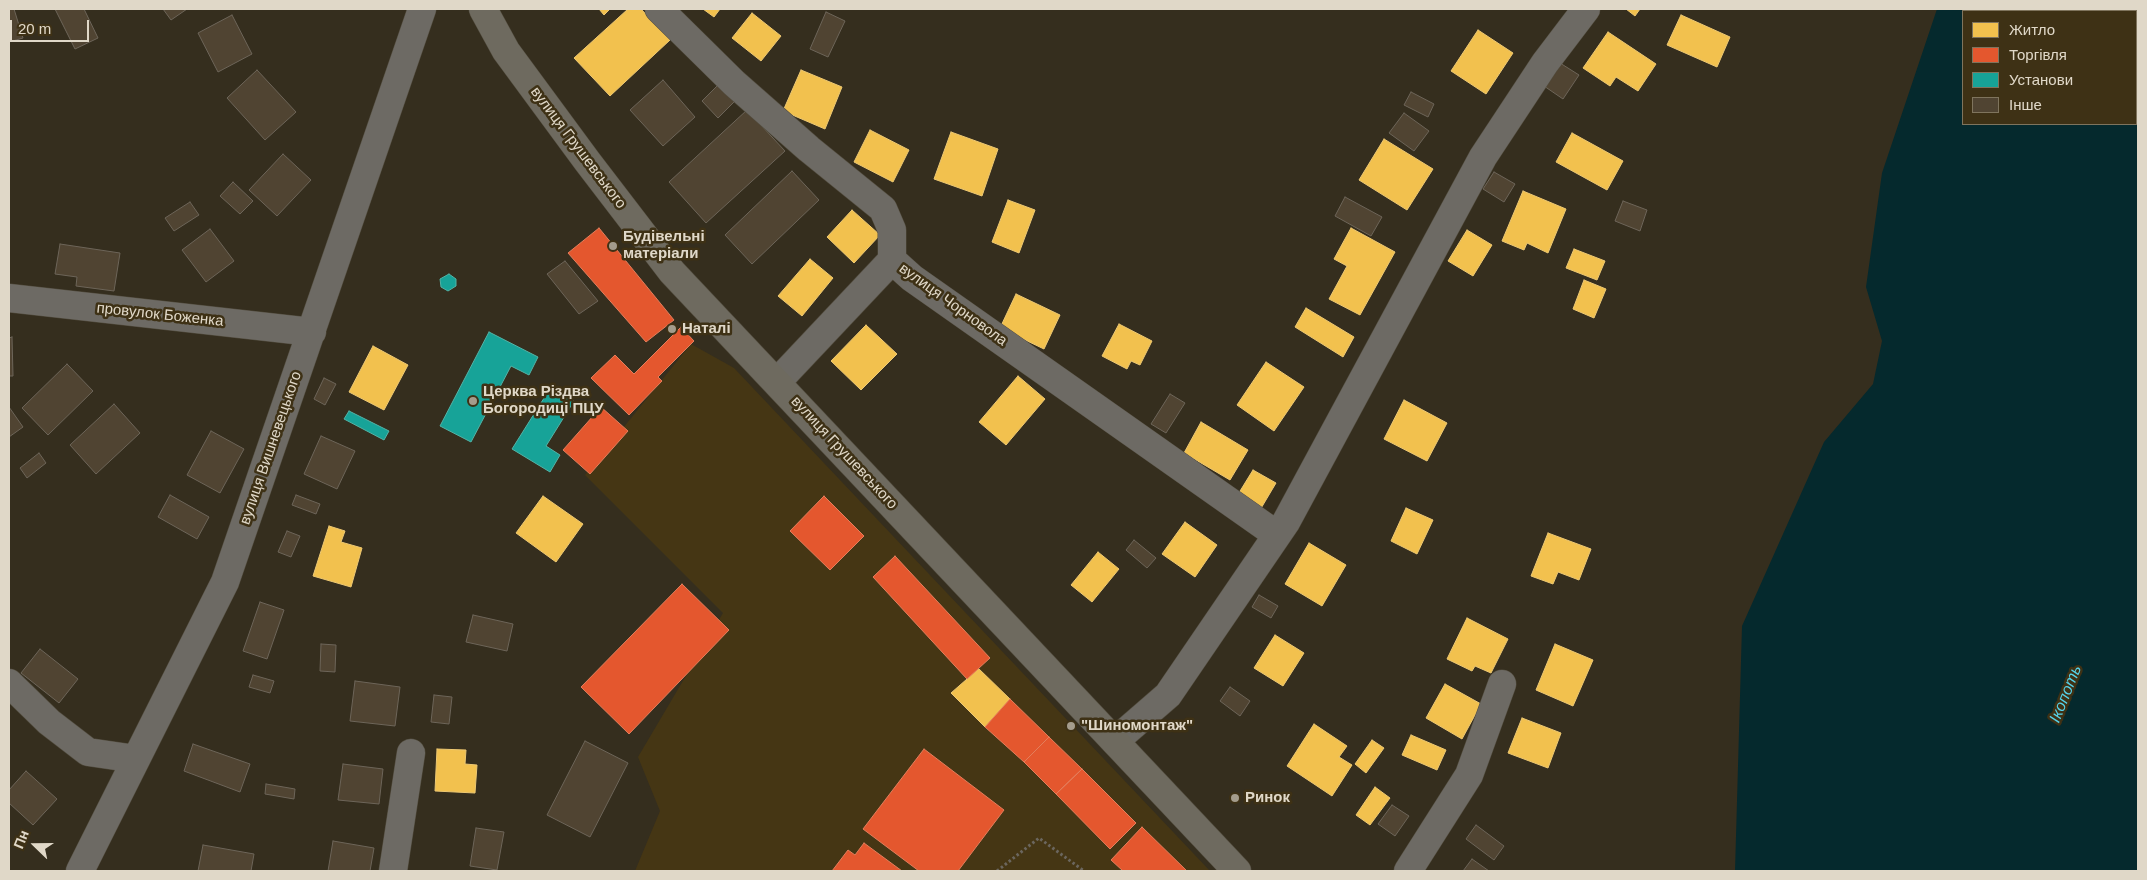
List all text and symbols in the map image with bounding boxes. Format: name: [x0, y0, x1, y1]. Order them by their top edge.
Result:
scale bar: [12, 10, 91, 42]
legend: [1962, 10, 2137, 125]
text: 20 m: [18, 20, 51, 37]
text: Житло: [2009, 21, 2055, 38]
text: Торгівля: [2009, 46, 2067, 63]
text: Установи: [2009, 71, 2073, 88]
street label: вулиця Грушевського: [526, 84, 630, 212]
text: Інше: [2009, 96, 2042, 113]
place label: Будівельні матеріали: [623, 228, 705, 263]
marker: Будівельні матеріали: [607, 240, 619, 252]
street label: вулиця Чорновола: [896, 260, 1010, 350]
street label: провулок Боженка: [96, 299, 224, 331]
place label: Наталі: [682, 320, 731, 338]
marker: Наталі: [666, 323, 678, 335]
street label: вулиця Вишневецького: [236, 369, 306, 527]
place label: Церква Різдва Богородиці ПЦУ: [483, 383, 604, 418]
street label: вулиця Грушевського: [787, 393, 901, 513]
marker: Церква Різдва Богородиці ПЦУ: [467, 395, 479, 407]
water label: Ікопоть: [2046, 662, 2086, 726]
place label: "Шиномонтаж": [1081, 717, 1193, 735]
marker: "Шиномонтаж": [1065, 720, 1077, 732]
place label: Ринок: [1245, 789, 1290, 807]
marker: Ринок: [1229, 792, 1241, 804]
north arrow: [10, 820, 60, 870]
text: Пн: [10, 828, 32, 851]

